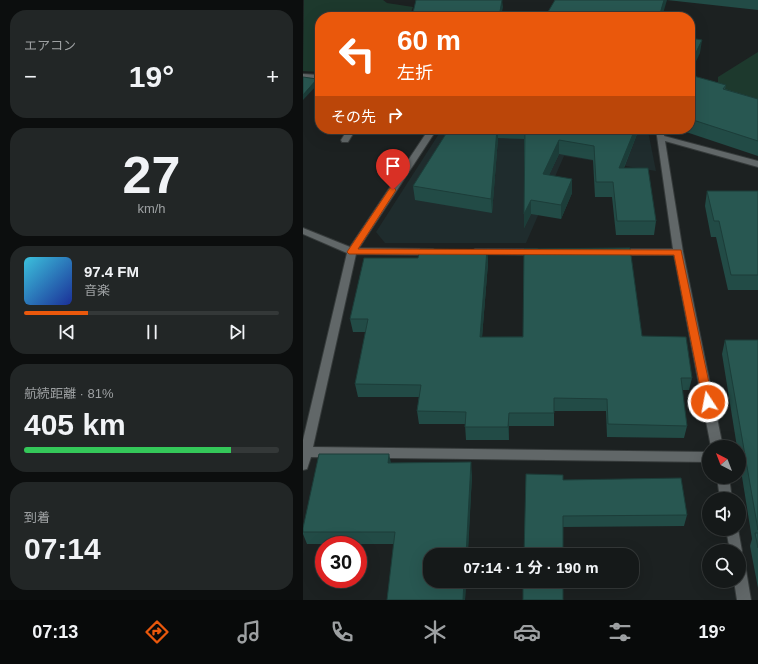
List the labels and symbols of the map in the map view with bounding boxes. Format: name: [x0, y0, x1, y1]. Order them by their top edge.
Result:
pin: [376, 149, 410, 190]
position arrow: [687, 381, 729, 423]
north arrow: [702, 440, 746, 484]
speed limit sign: 30: [315, 536, 367, 588]

